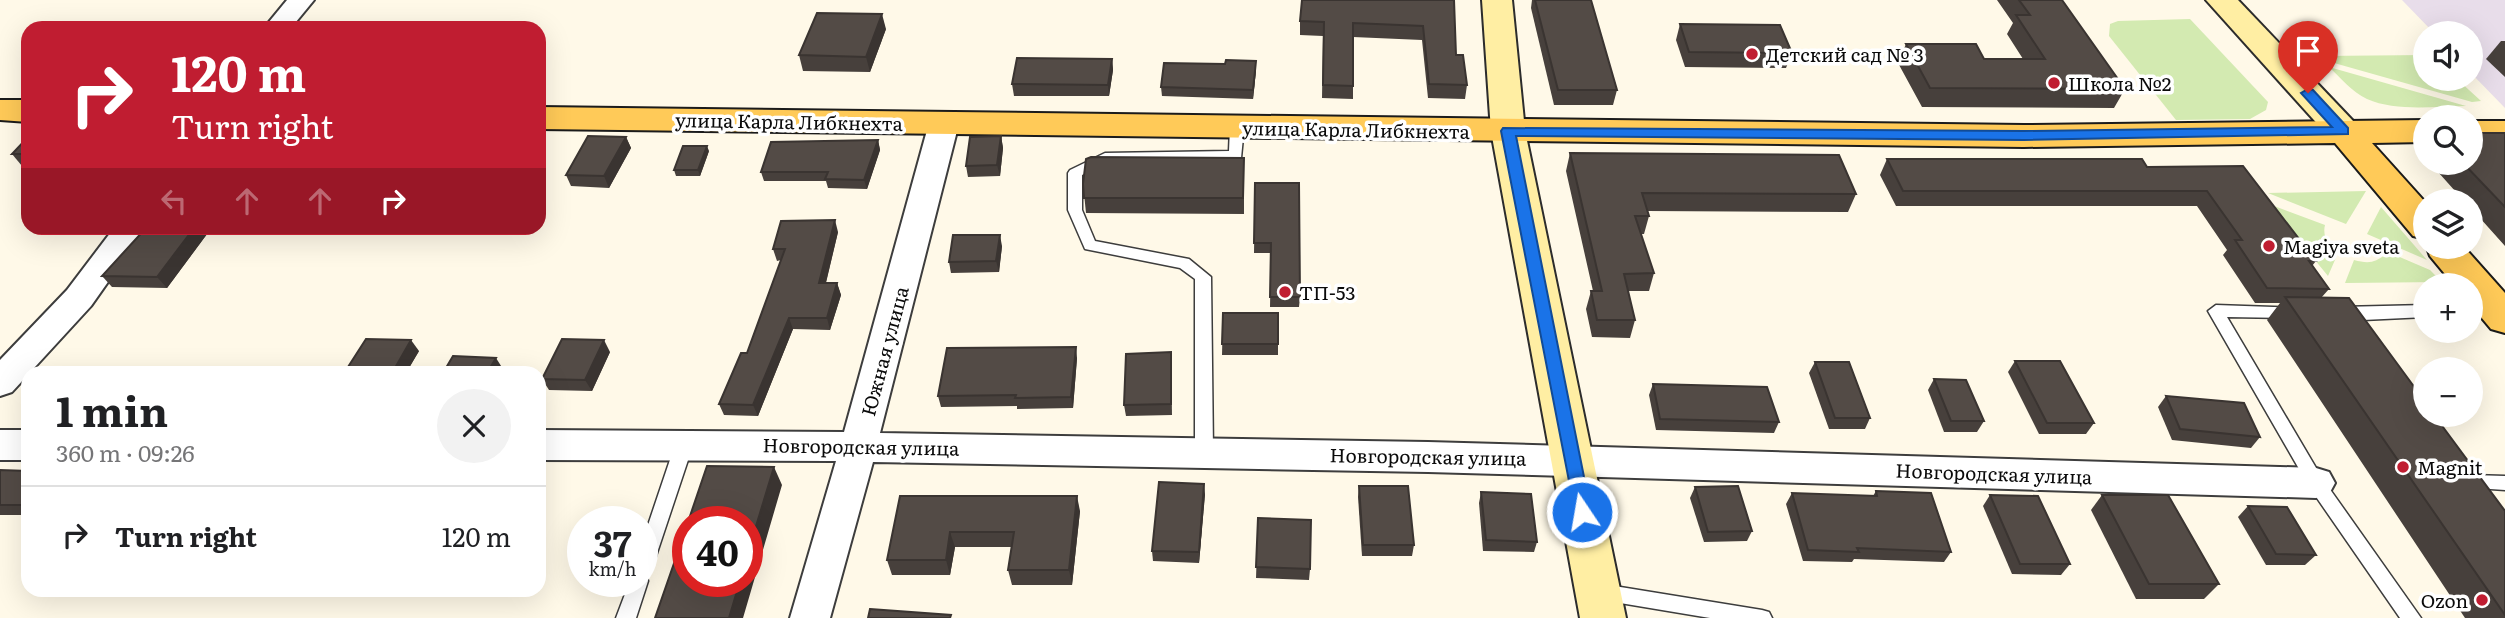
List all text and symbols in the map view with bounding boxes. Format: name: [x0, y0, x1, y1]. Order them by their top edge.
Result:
pin: [2278, 21, 2338, 93]
map controls: [2413, 21, 2483, 427]
button: sound: [2413, 21, 2483, 91]
icon: arrive: [2289, 32, 2327, 70]
text: 120 m: [171, 34, 306, 107]
place label: Детский сад № 3: [1766, 40, 1924, 68]
marker: Детский сад № 3: [1744, 46, 1760, 62]
icon: right: [56, 49, 147, 140]
place label: Школа №2: [2068, 69, 2172, 97]
marker: Школа №2: [2046, 75, 2062, 91]
text: Turn right: [171, 101, 333, 149]
street label: улица Карла Либкнехта: [675, 105, 904, 137]
button: search: [2413, 105, 2483, 175]
street label: улица Карла Либкнехта: [1242, 113, 1471, 145]
icon: left: [155, 182, 193, 220]
icon: ahead: [228, 182, 266, 220]
icon: ahead: [301, 182, 339, 220]
icon: right: [374, 182, 412, 220]
button: layers: [2413, 189, 2483, 259]
place label: Magiya sveta: [2283, 232, 2400, 260]
marker: Magiya sveta: [2261, 238, 2277, 254]
button: +: [2413, 273, 2483, 343]
place label: ТП-53: [1299, 278, 1356, 306]
street label: Южная улица: [853, 282, 915, 419]
marker: ТП-53: [1277, 284, 1293, 300]
button: −: [2413, 357, 2483, 427]
text: 1 min: [56, 378, 168, 440]
button: close: [437, 389, 511, 463]
street label: Новгородская улица: [762, 430, 960, 462]
text: 360 m · 09:26: [56, 435, 195, 469]
street label: Новгородская улица: [1329, 440, 1527, 472]
place label: Magnit: [2417, 453, 2483, 481]
street label: Новгородская улица: [1895, 456, 2094, 490]
marker: Magnit: [2395, 459, 2411, 475]
position arrow: [1545, 475, 1619, 549]
speed limit sign: 40: [672, 506, 763, 597]
icon: right: [56, 516, 94, 554]
text: Turn right: [115, 516, 257, 555]
text: 120 m: [442, 516, 511, 555]
text: 37: [594, 516, 631, 568]
text: km/h: [589, 555, 636, 582]
place label: Ozon: [2421, 586, 2468, 614]
marker: Ozon: [2474, 592, 2490, 608]

